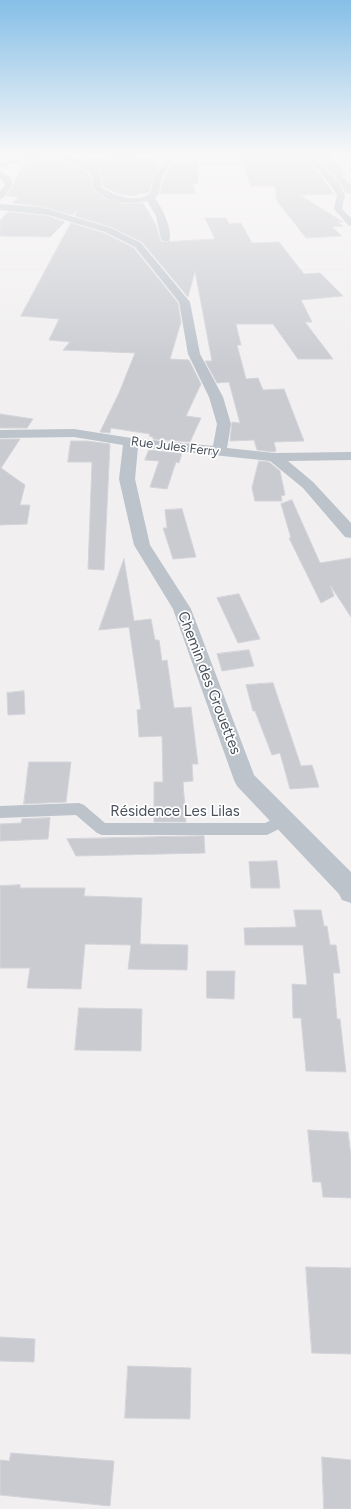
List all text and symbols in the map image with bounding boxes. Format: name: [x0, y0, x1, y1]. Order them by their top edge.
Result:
street label: Rue Jules Ferry: [130, 434, 220, 460]
street label: Chemin des Grouettes: [173, 609, 245, 757]
street label: Résidence Les Lilas: [110, 803, 240, 821]

